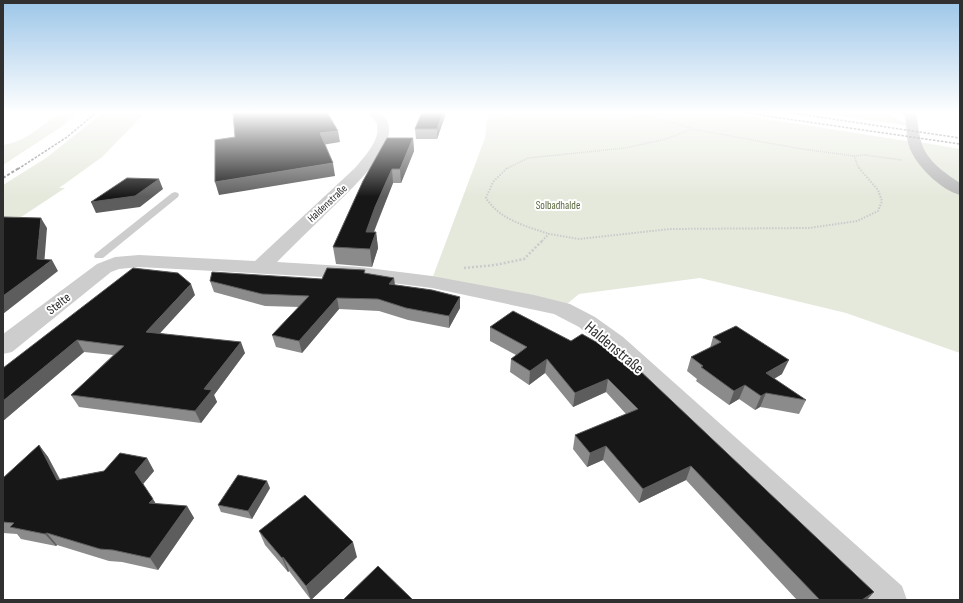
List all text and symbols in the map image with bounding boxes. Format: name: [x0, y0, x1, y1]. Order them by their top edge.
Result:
street label: Haldenstraße: [305, 182, 350, 225]
park label: Solbadhalde: [536, 199, 580, 212]
street label: Stelte: [43, 289, 74, 318]
street label: Haldenstraße: [581, 318, 648, 378]

